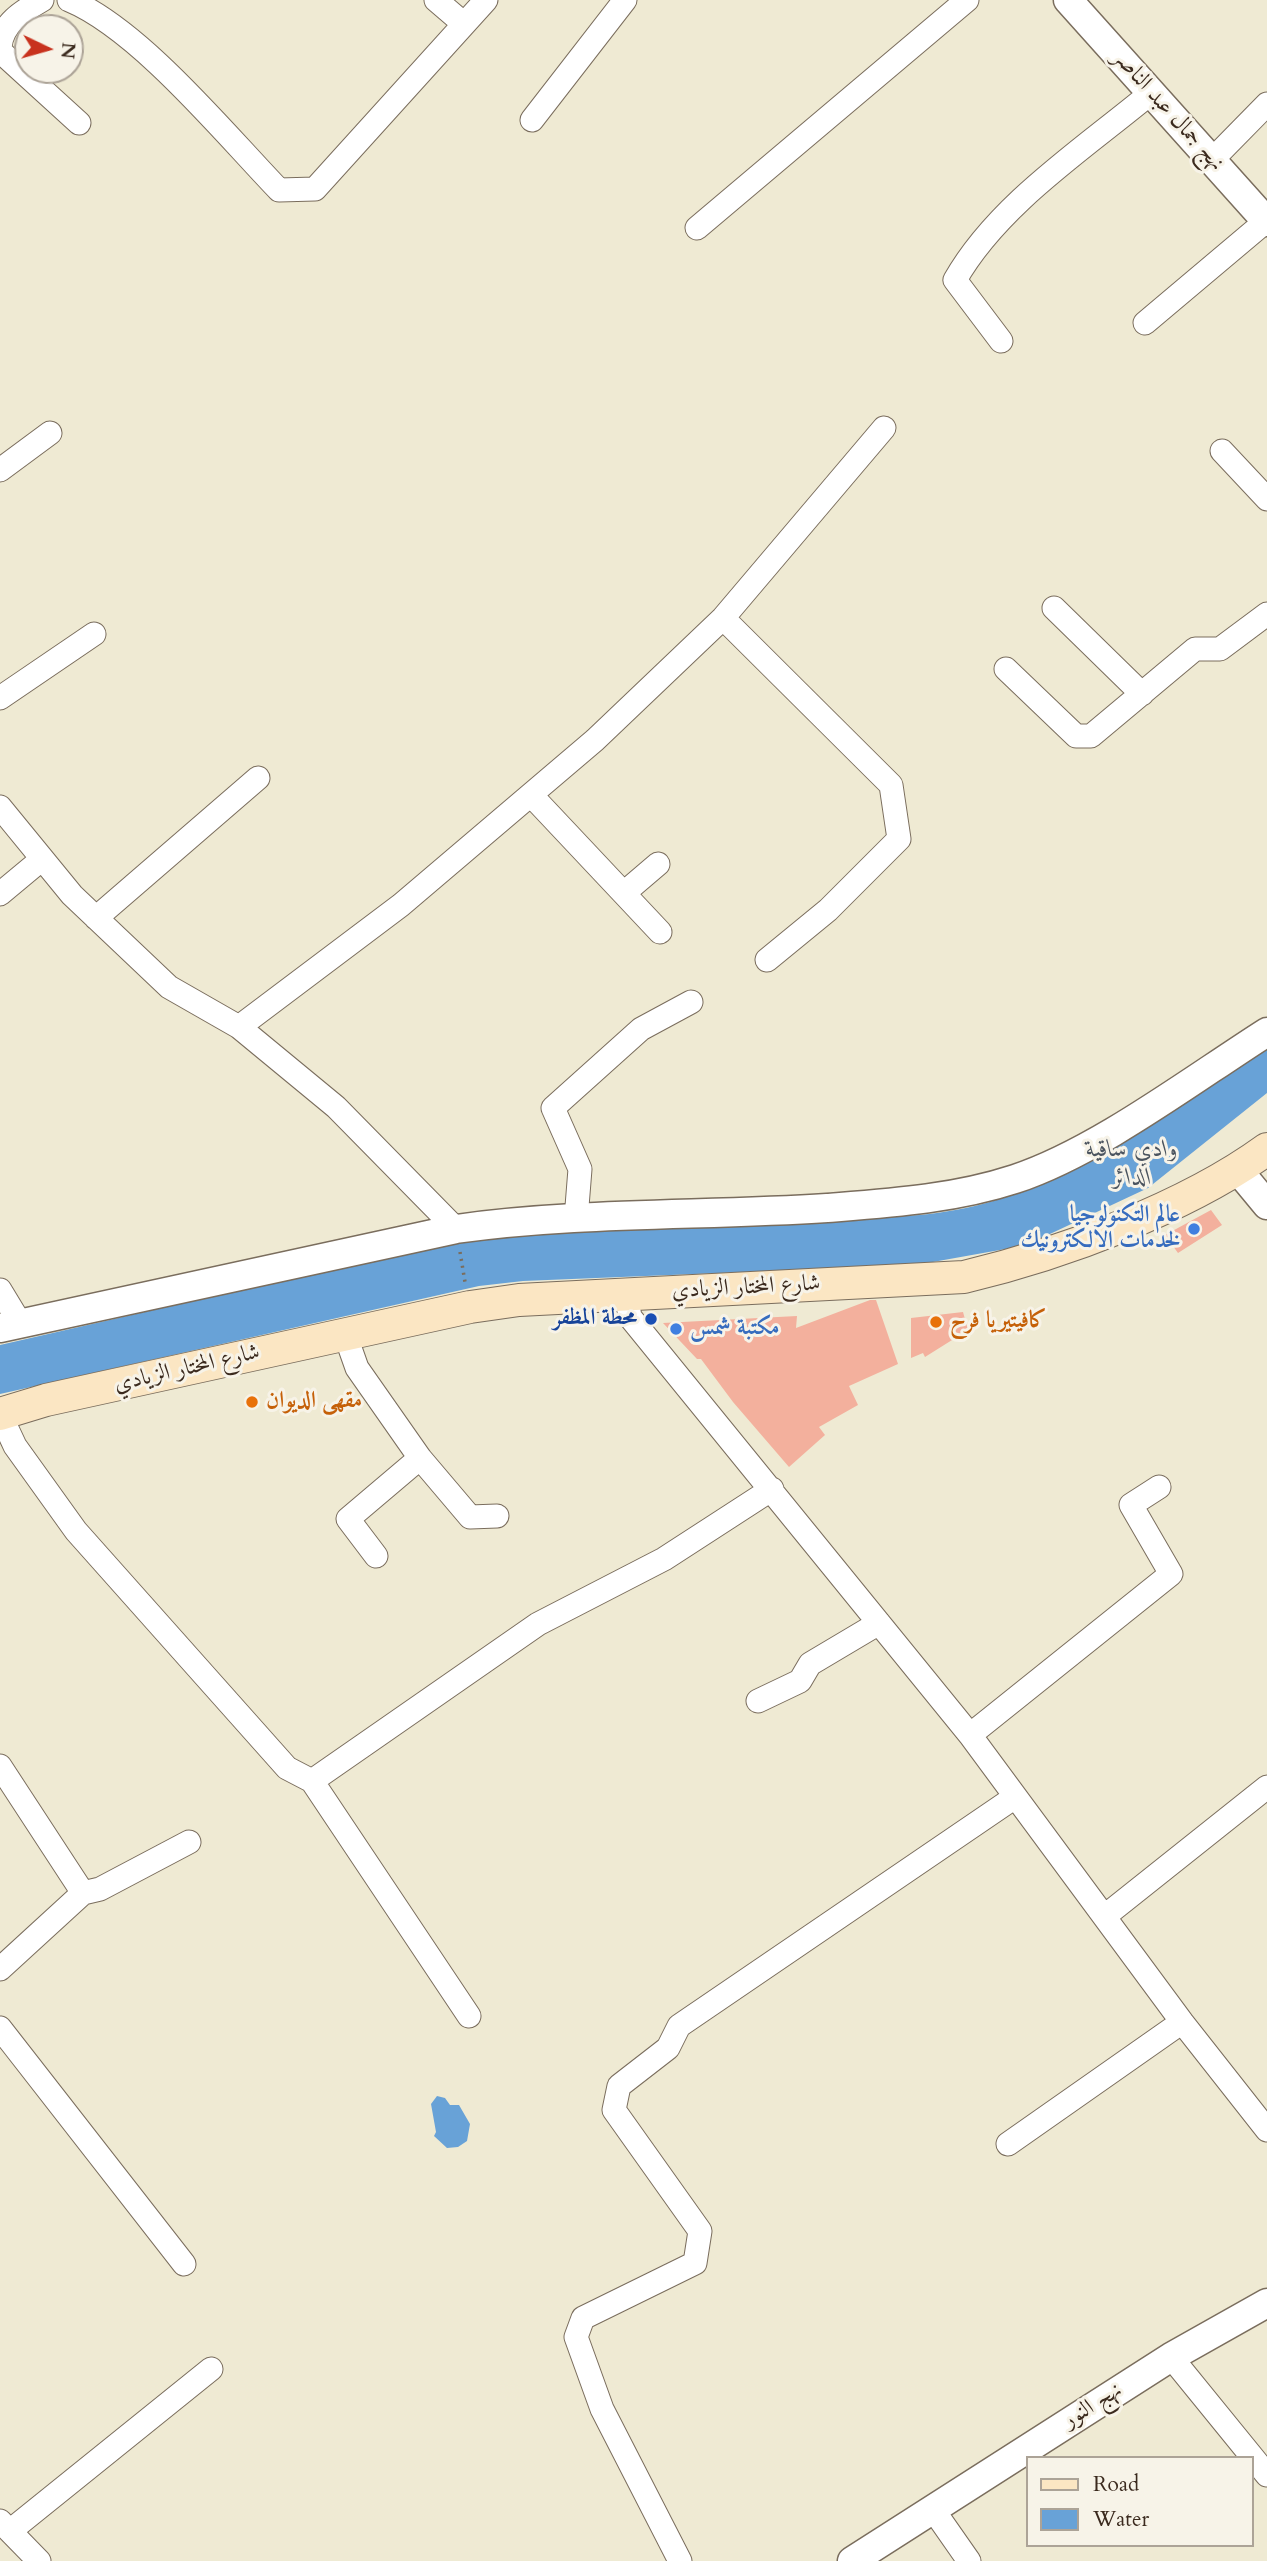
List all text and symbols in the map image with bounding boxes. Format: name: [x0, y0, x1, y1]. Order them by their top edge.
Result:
north arrow: [14, 14, 84, 84]
text: N: [54, 41, 82, 60]
street label: نهج جمال عبد الناصر: [1106, 45, 1230, 177]
water label: وادي ساقية الدائر: [1086, 1136, 1178, 1192]
place label: عالم التكنولوجيا لخدمات الالكترونيك: [1021, 1202, 1180, 1256]
marker: عالم التكنولوجيا لخدمات الالكترونيك: [1186, 1221, 1202, 1237]
street label: شارع المختار الزيادي: [671, 1270, 821, 1306]
place label: محطة المظفر: [553, 1305, 637, 1333]
place label: كافيتيريا فرح: [950, 1308, 1047, 1336]
marker: محطة المظفر: [643, 1311, 659, 1327]
marker: كافيتيريا فرح: [928, 1314, 944, 1330]
place label: مكتبة شمس: [690, 1315, 779, 1343]
marker: مكتبة شمس: [668, 1321, 684, 1337]
street label: شارع المختار الزيادي: [111, 1339, 263, 1399]
place label: مقهى الديوان: [266, 1388, 362, 1416]
marker: مقهى الديوان: [244, 1394, 260, 1410]
street label: نهج النور: [1058, 2377, 1128, 2435]
legend: [1026, 2456, 1253, 2547]
text: Road: [1093, 2470, 1139, 2499]
text: Water: [1093, 2505, 1149, 2534]

